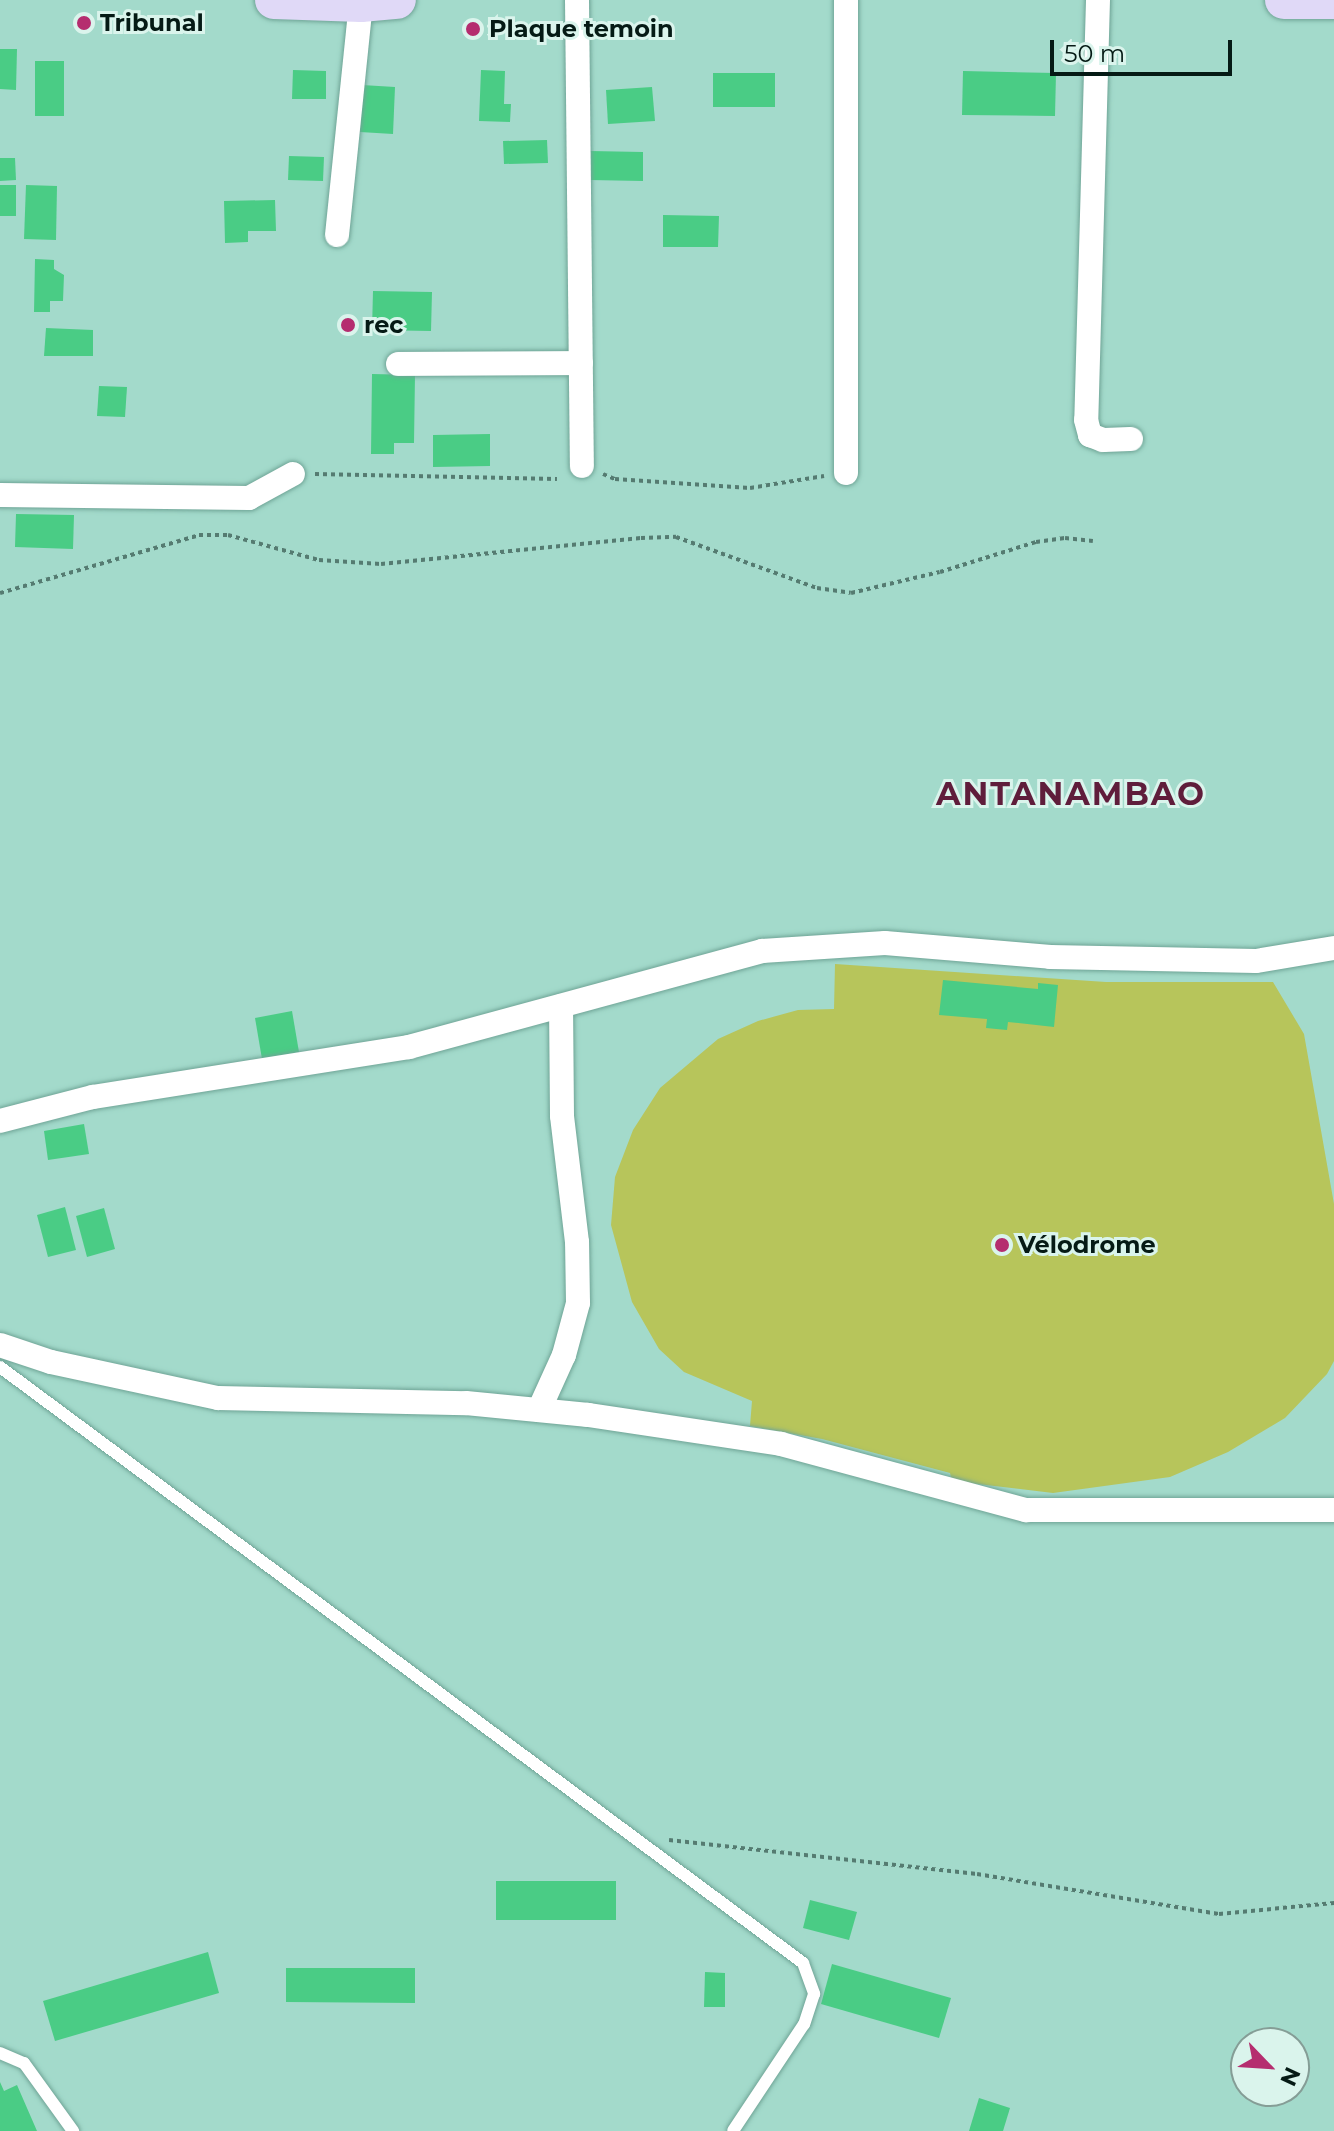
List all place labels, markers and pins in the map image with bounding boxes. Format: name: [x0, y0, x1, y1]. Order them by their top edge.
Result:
place label: Tribunal: [100, 9, 204, 37]
marker: Tribunal: [75, 14, 93, 32]
place label: Plaque temoin: [489, 15, 674, 43]
marker: Plaque temoin: [464, 20, 482, 38]
place label: rec: [364, 311, 403, 339]
marker: rec: [339, 316, 357, 334]
place label: Vélodrome: [1018, 1231, 1156, 1259]
marker: Vélodrome: [993, 1236, 1011, 1254]

